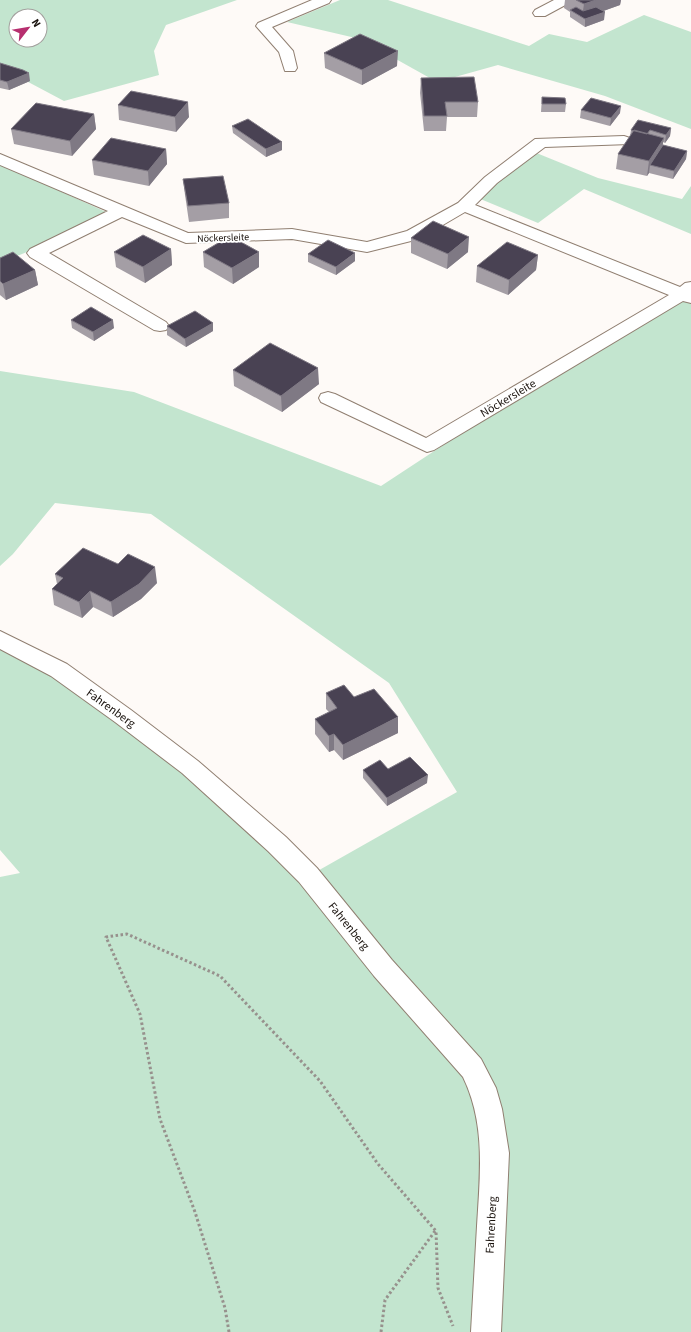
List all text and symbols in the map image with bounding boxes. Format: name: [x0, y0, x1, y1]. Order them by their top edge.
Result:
north arrow: [8, 8, 48, 48]
text: N: [28, 16, 44, 30]
street label: Nöckersleite: [197, 230, 249, 246]
street label: Nöckersleite: [477, 375, 539, 422]
street label: Fahrenberg: [83, 685, 139, 732]
street label: Fahrenberg: [324, 899, 373, 954]
street label: Fahrenberg: [482, 1196, 501, 1254]

